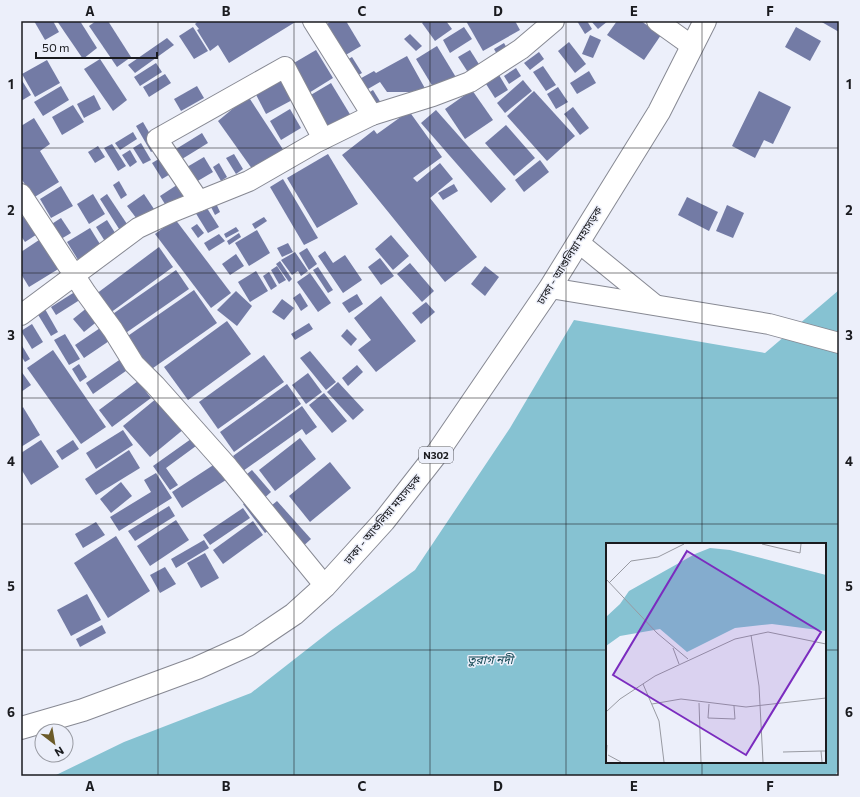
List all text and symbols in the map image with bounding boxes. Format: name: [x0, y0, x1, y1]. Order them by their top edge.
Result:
text: A: [85, 3, 95, 19]
text: B: [222, 3, 231, 19]
text: C: [358, 3, 367, 19]
text: D: [493, 3, 503, 19]
text: E: [630, 3, 638, 19]
text: F: [766, 3, 774, 19]
scale bar: [36, 34, 157, 60]
text: 50 m: [42, 40, 70, 54]
text: 1: [8, 76, 14, 92]
text: 1: [846, 76, 852, 92]
text: 2: [7, 202, 15, 218]
text: 2: [845, 202, 853, 218]
street label: ঢাকা - আশুলিয়া মহাসড়ক: [533, 204, 604, 307]
text: 3: [7, 327, 15, 343]
text: 3: [845, 327, 853, 343]
road number: N302: [419, 447, 453, 463]
text: 4: [7, 453, 15, 469]
text: 4: [845, 453, 853, 469]
street label: ঢাকা - আশুলিয়া মহাসড়ক: [340, 472, 423, 567]
inset map: [606, 543, 826, 763]
text: 5: [7, 578, 15, 594]
text: 5: [845, 578, 853, 594]
water label: তুরাগ নদী: [467, 652, 516, 667]
text: 6: [7, 704, 15, 720]
text: 6: [845, 704, 853, 720]
north arrow: [34, 723, 74, 763]
text: N: [53, 744, 66, 760]
text: A: [85, 778, 95, 794]
text: B: [222, 778, 231, 794]
text: C: [358, 778, 367, 794]
text: D: [493, 778, 503, 794]
text: E: [630, 778, 638, 794]
text: F: [766, 778, 774, 794]

